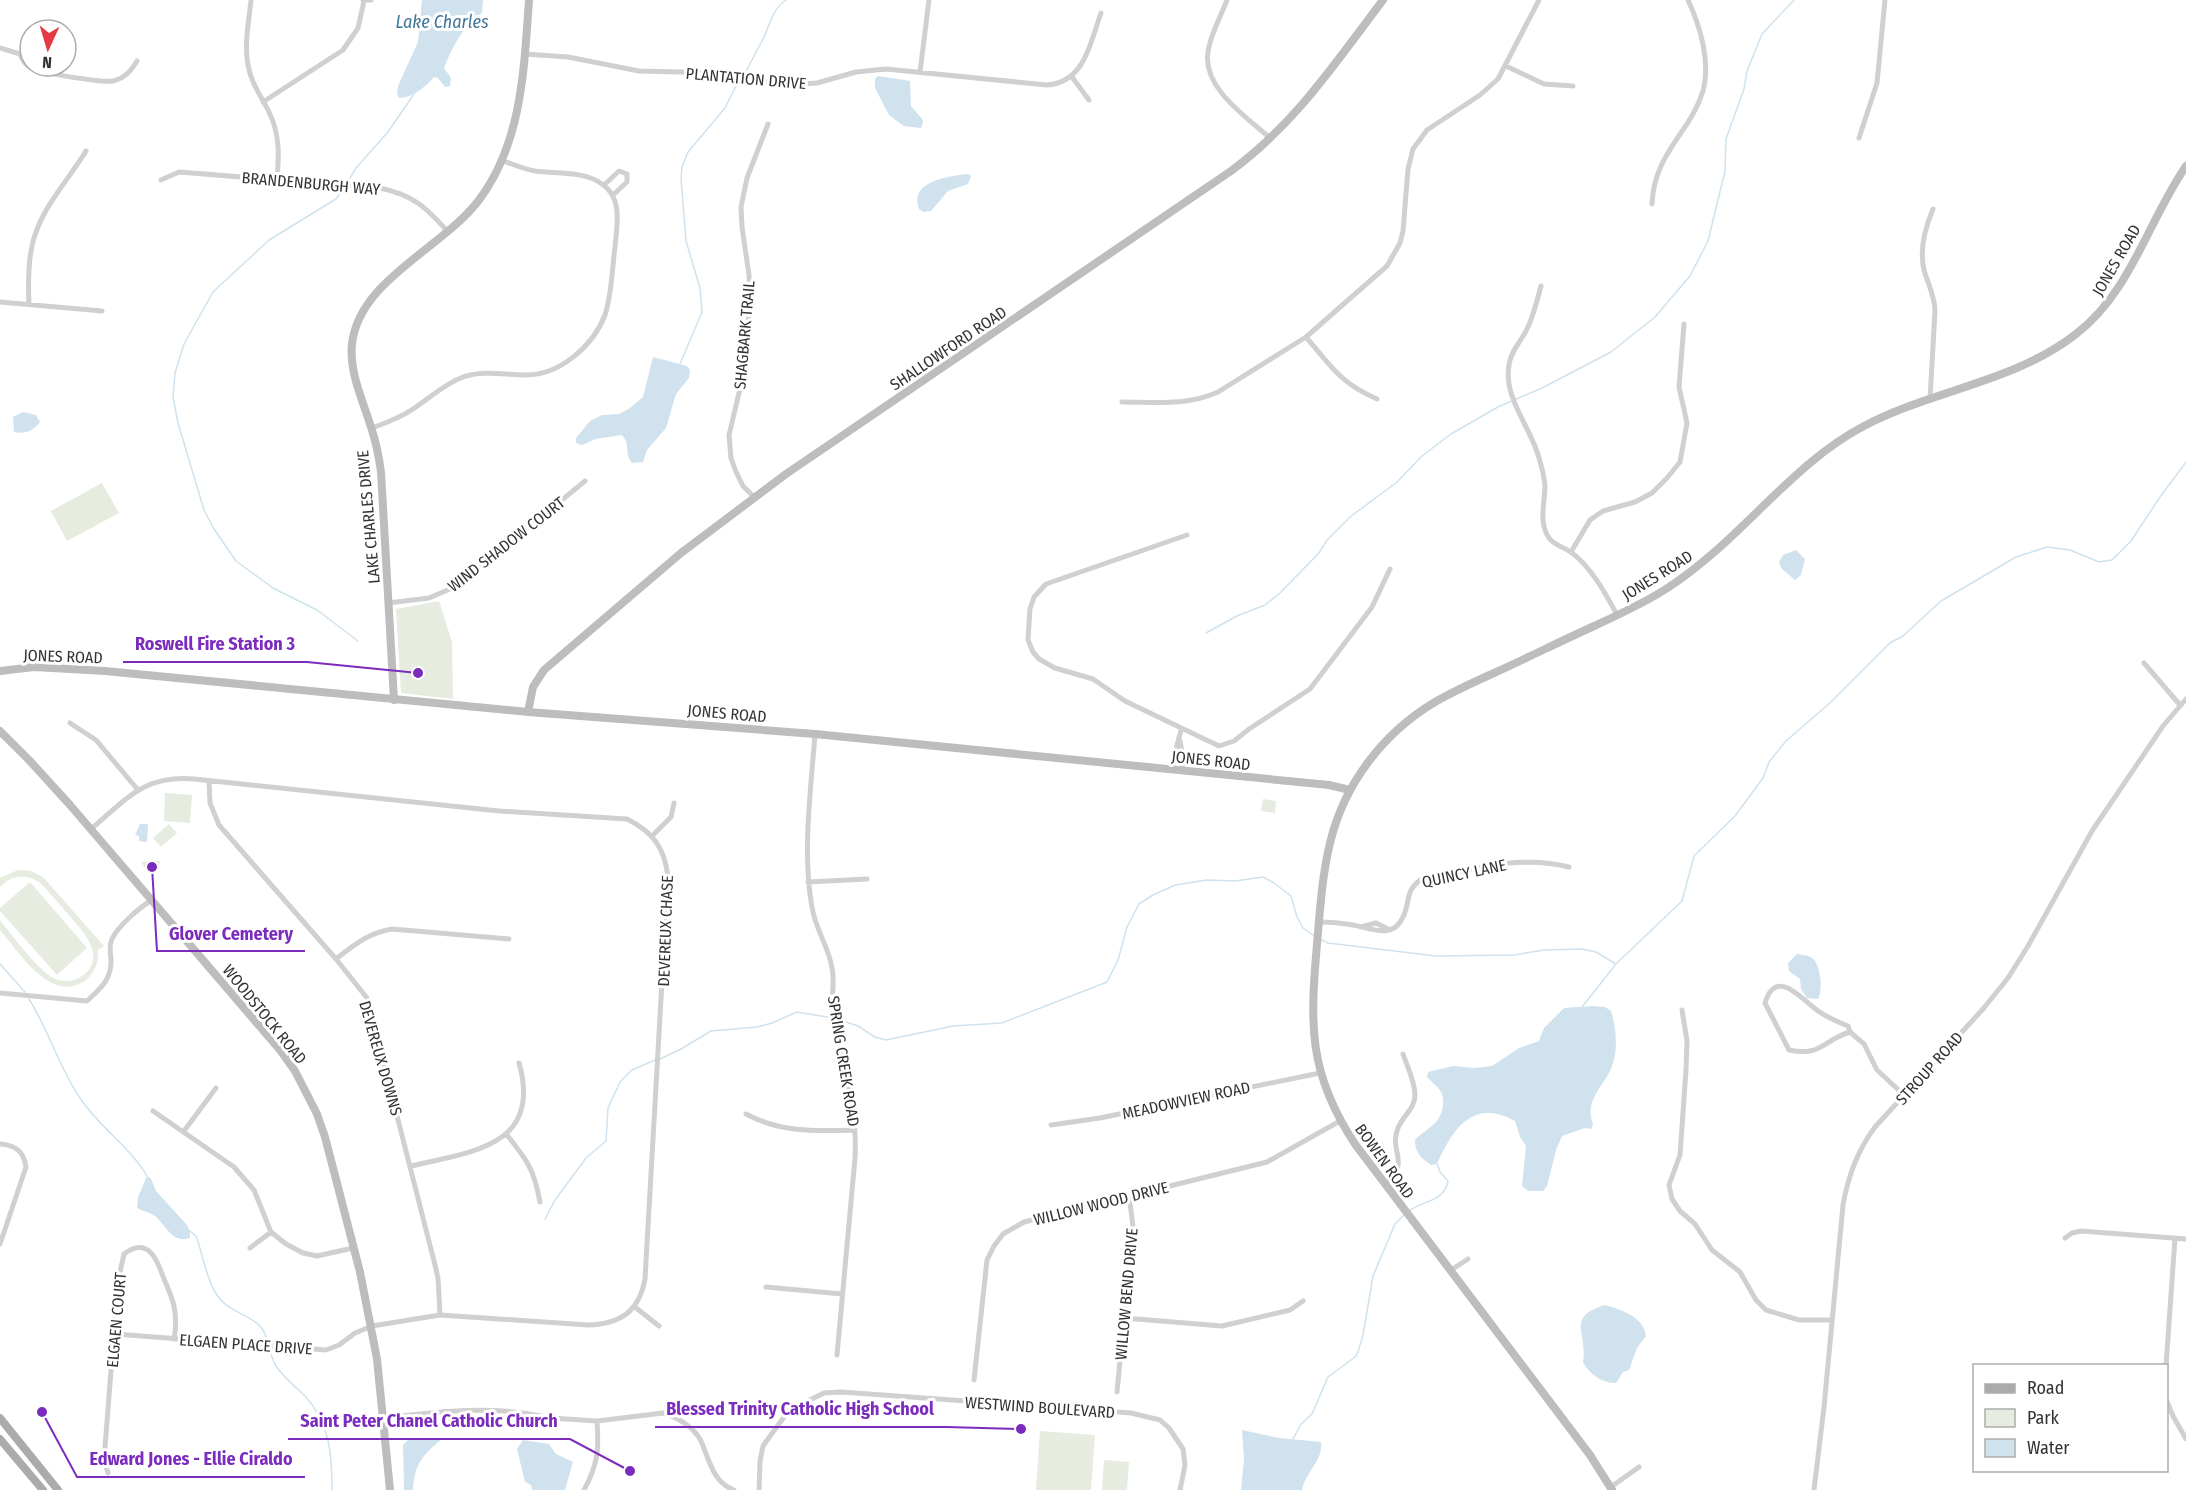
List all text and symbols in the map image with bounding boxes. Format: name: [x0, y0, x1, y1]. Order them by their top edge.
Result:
water label: Lake Charles: [395, 11, 489, 33]
north arrow: [18, 18, 78, 78]
text: N: [42, 53, 52, 72]
street label: PLANTATION DRIVE: [685, 64, 807, 93]
street label: BRANDENBURGH WAY: [241, 168, 381, 199]
street label: JONES ROAD: [2088, 221, 2145, 299]
street label: SHAGBARK TRAIL: [730, 280, 759, 390]
street label: SHALLOWFORD ROAD: [886, 302, 1010, 394]
street label: LAKE CHARLES DRIVE: [353, 449, 384, 585]
street label: WIND SHADOW COURT: [444, 492, 569, 596]
street label: JONES ROAD: [1619, 546, 1696, 605]
callout: Roswell Fire Station 3: [123, 626, 307, 662]
text: Roswell Fire Station 3: [135, 633, 296, 655]
street label: JONES ROAD: [23, 646, 103, 667]
street label: JONES ROAD: [687, 701, 767, 726]
street label: JONES ROAD: [1170, 747, 1251, 774]
street label: QUINCY LANE: [1420, 855, 1508, 892]
street label: DEVEREUX CHASE: [654, 875, 677, 987]
callout: Glover Cemetery: [157, 915, 305, 951]
text: Glover Cemetery: [169, 923, 293, 945]
street label: WOODSTOCK ROAD: [219, 961, 311, 1068]
street label: SPRING CREEK ROAD: [824, 994, 863, 1128]
street label: DEVEREUX DOWNS: [355, 999, 406, 1118]
street label: STROUP ROAD: [1892, 1028, 1967, 1109]
street label: MEADOWVIEW ROAD: [1120, 1078, 1252, 1123]
street label: BOWEN ROAD: [1351, 1120, 1418, 1202]
street label: WILLOW WOOD DRIVE: [1032, 1178, 1171, 1229]
street label: WILLOW BEND DRIVE: [1111, 1227, 1142, 1361]
street label: ELGAEN COURT: [103, 1271, 130, 1368]
street label: ELGAEN PLACE DRIVE: [179, 1330, 313, 1359]
legend: [1973, 1364, 2168, 1472]
text: Road: [2027, 1377, 2064, 1399]
callout: Blessed Trinity Catholic High School: [655, 1391, 946, 1427]
street label: WESTWIND BOULEVARD: [964, 1393, 1116, 1422]
text: Blessed Trinity Catholic High School: [666, 1398, 934, 1420]
callout: Saint Peter Chanel Catholic Church: [288, 1403, 570, 1439]
text: Park: [2027, 1407, 2060, 1429]
text: Saint Peter Chanel Catholic Church: [300, 1410, 558, 1432]
text: Water: [2027, 1437, 2070, 1459]
callout: Edward Jones - Ellie Ciraldo: [77, 1441, 305, 1477]
text: Edward Jones - Ellie Ciraldo: [89, 1448, 293, 1470]

